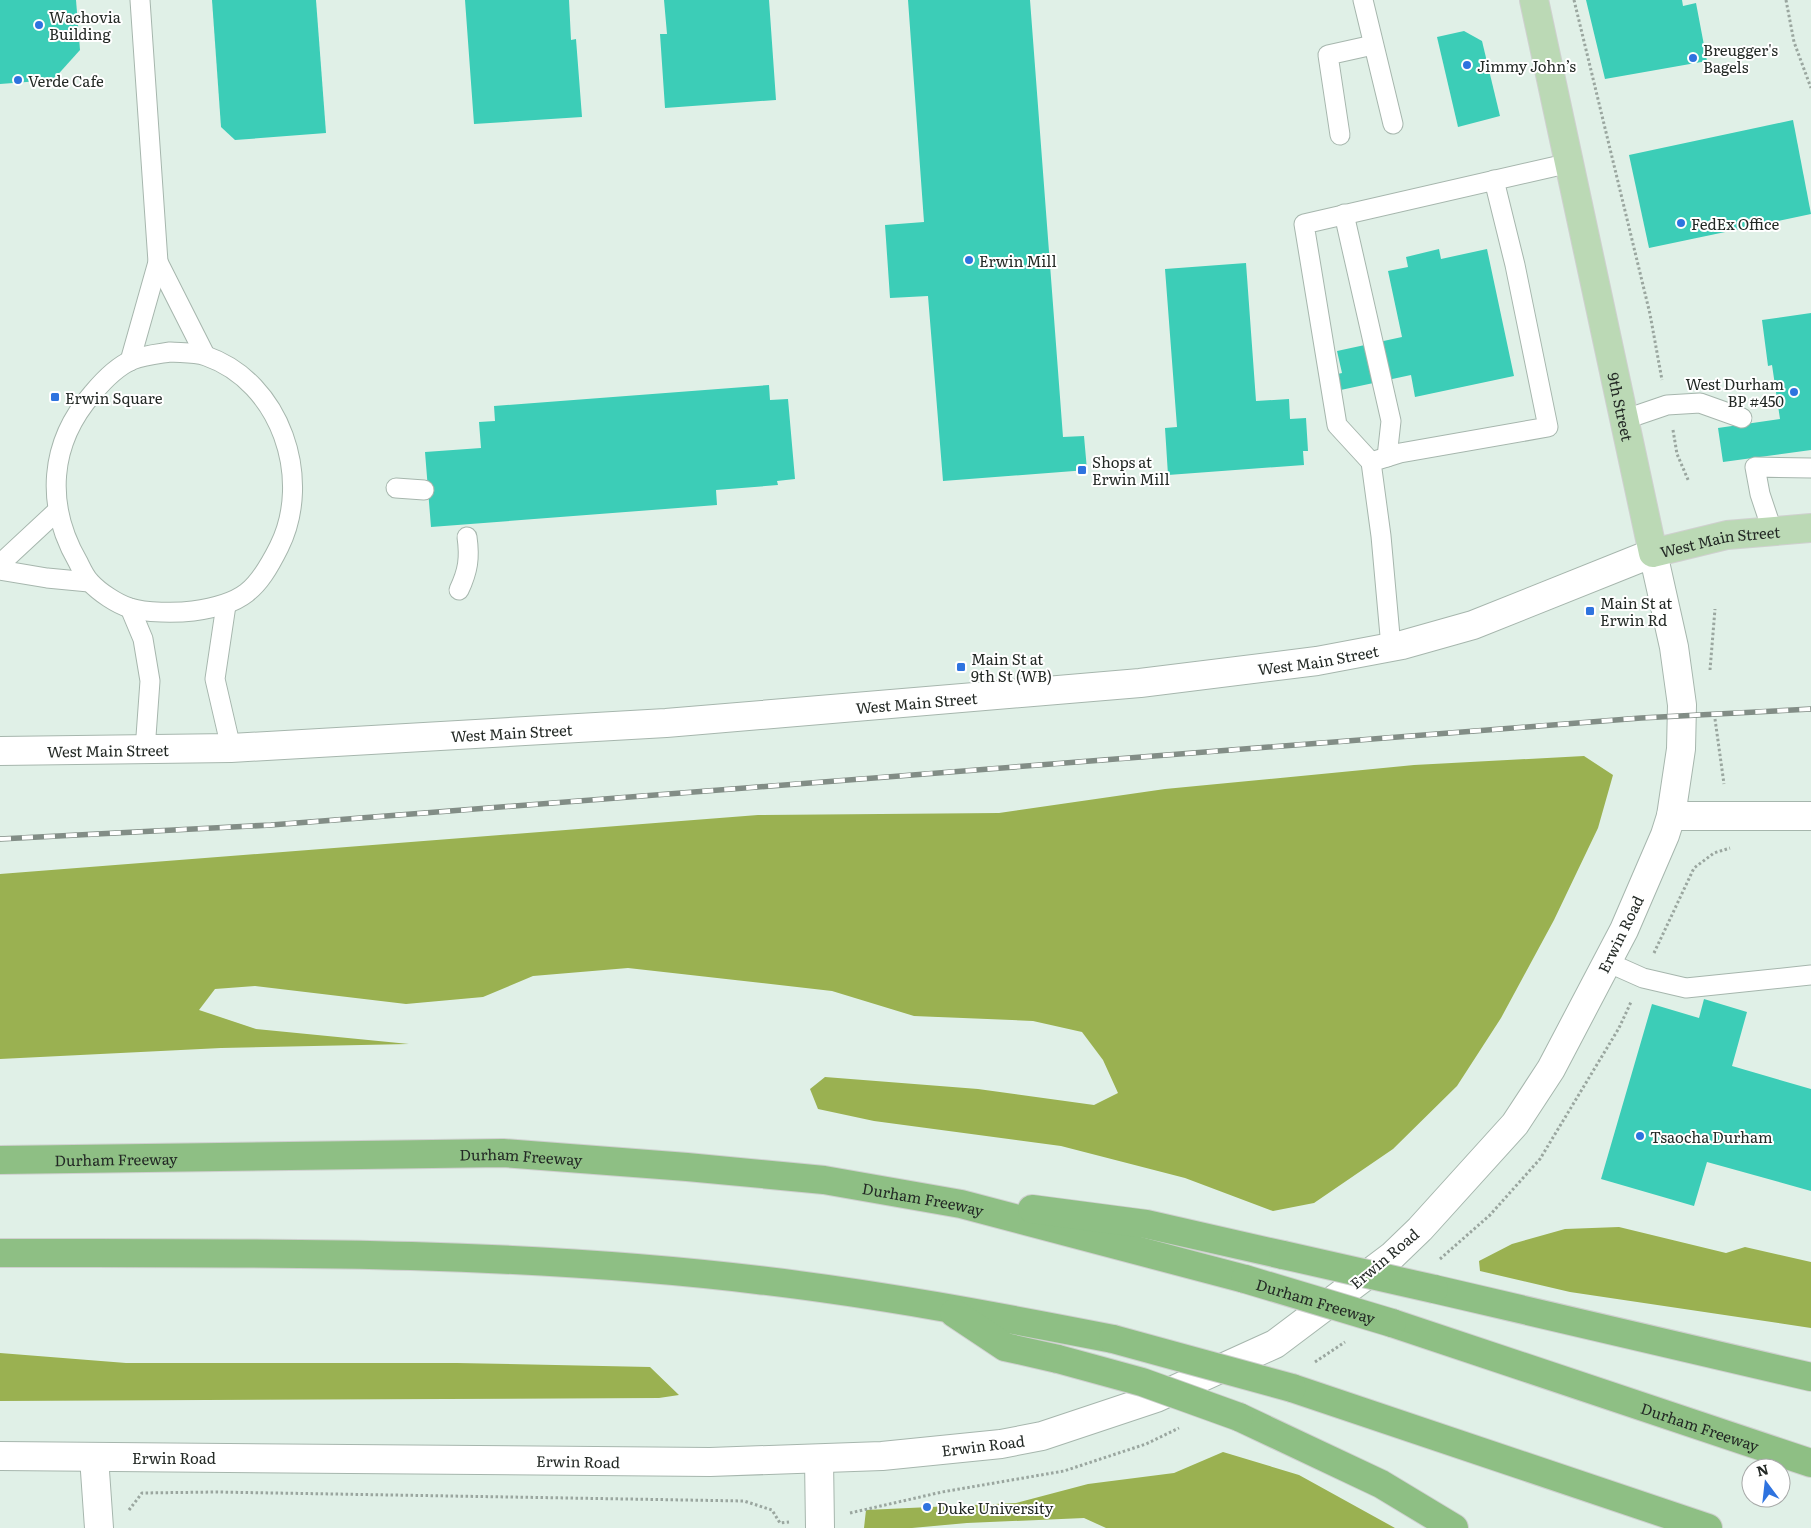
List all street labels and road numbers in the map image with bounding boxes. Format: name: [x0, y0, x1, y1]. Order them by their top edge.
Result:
street label: 9th Street: [1603, 370, 1640, 443]
street label: West Main Street: [1657, 519, 1781, 562]
street label: West Main Street: [1256, 638, 1380, 680]
street label: West Main Street: [855, 685, 978, 718]
street label: West Main Street: [450, 717, 573, 747]
street label: West Main Street: [47, 737, 169, 762]
street label: Erwin Road: [1591, 891, 1649, 977]
street label: Durham Freeway: [459, 1141, 584, 1171]
street label: Durham Freeway: [54, 1146, 178, 1171]
street label: Durham Freeway: [861, 1175, 987, 1221]
street label: Erwin Road: [1344, 1222, 1424, 1294]
street label: Durham Freeway: [1254, 1272, 1379, 1329]
street label: Durham Freeway: [1638, 1396, 1763, 1457]
street label: Erwin Road: [940, 1428, 1026, 1462]
street label: Erwin Road: [132, 1446, 216, 1469]
street label: Erwin Road: [536, 1449, 620, 1473]

